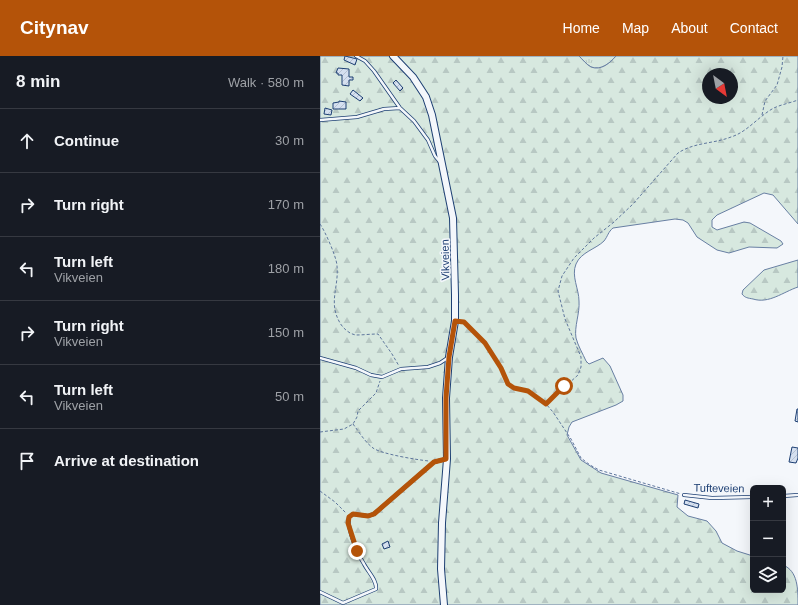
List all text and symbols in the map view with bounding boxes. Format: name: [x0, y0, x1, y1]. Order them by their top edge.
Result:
text: Citynav: [20, 17, 89, 38]
text: Home: [563, 20, 600, 36]
text: Map: [622, 20, 649, 36]
text: About: [671, 20, 708, 36]
text: Contact: [730, 20, 778, 36]
north arrow: [702, 68, 738, 104]
text: 8 min: [16, 72, 60, 91]
text: Walk · 580 m: [228, 75, 304, 90]
icon: ahead: [16, 130, 38, 152]
text: Continue: [54, 132, 119, 149]
text: 30 m: [275, 133, 304, 148]
icon: right: [16, 194, 38, 216]
text: Turn right: [54, 196, 124, 213]
text: 170 m: [268, 197, 304, 212]
street label: Vikveien: [439, 239, 451, 281]
text: Turn left: [54, 253, 113, 270]
icon: left: [16, 258, 38, 280]
text: 180 m: [268, 261, 304, 276]
text: Vikveien: [54, 270, 103, 285]
text: Turn right: [54, 317, 124, 334]
icon: right: [16, 322, 38, 344]
text: 150 m: [268, 325, 304, 340]
text: Vikveien: [54, 334, 103, 349]
route start: [555, 377, 573, 395]
text: Turn left: [54, 381, 113, 398]
icon: left: [16, 386, 38, 408]
text: 50 m: [275, 389, 304, 404]
text: Vikveien: [54, 398, 103, 413]
icon: arrive: [16, 450, 38, 472]
text: Arrive at destination: [54, 452, 199, 469]
street label: Tufteveien: [693, 482, 745, 494]
map controls: [750, 485, 786, 593]
button: +: [750, 485, 786, 521]
button: −: [750, 521, 786, 557]
route end: [348, 542, 366, 560]
button: layers: [750, 557, 786, 593]

